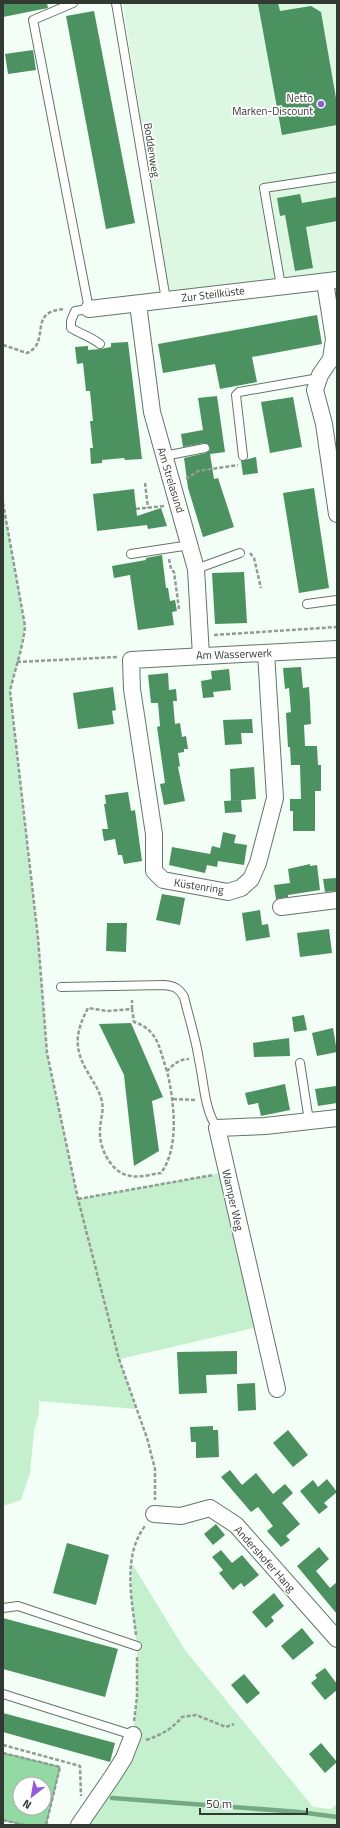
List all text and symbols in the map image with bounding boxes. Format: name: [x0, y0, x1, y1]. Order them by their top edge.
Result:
place label: Netto Marken-Discount: [232, 90, 313, 119]
marker: Netto Marken-Discount: [316, 99, 326, 109]
street label: Boddenweg: [140, 122, 164, 179]
street label: Zur Steilküste: [180, 282, 246, 306]
street label: Am Strelasund: [153, 445, 189, 515]
street label: Am Wasserwerk: [196, 645, 273, 663]
street label: Küstenring: [173, 874, 225, 898]
street label: Wamper Weg: [218, 1168, 248, 1233]
street label: Andershofer Hang: [231, 1522, 299, 1596]
north arrow: [12, 1776, 52, 1816]
scale bar: [200, 1790, 307, 1816]
text: 50 m: [206, 1794, 232, 1813]
text: N: [19, 1796, 34, 1813]

